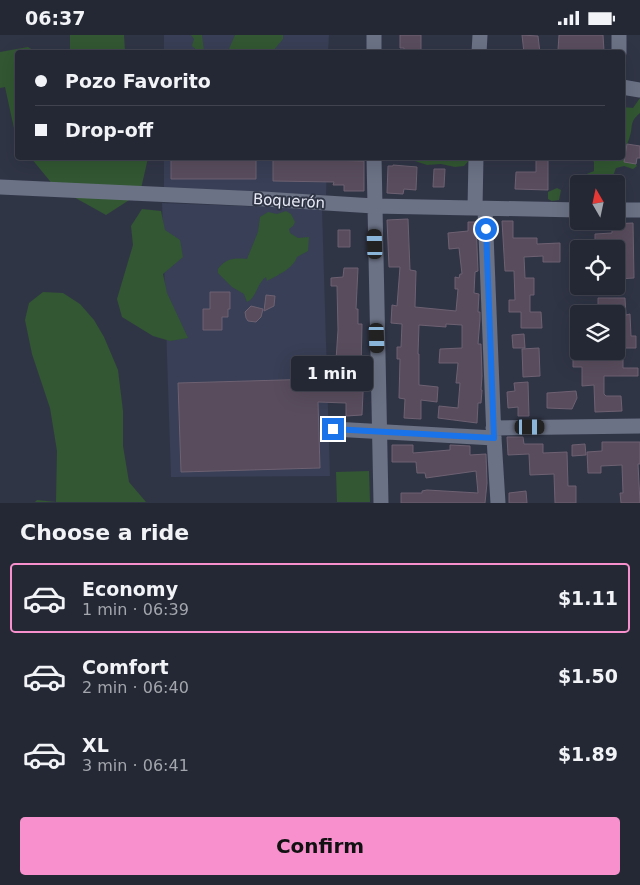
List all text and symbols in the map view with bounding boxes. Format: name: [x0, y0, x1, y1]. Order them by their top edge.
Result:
text: 06:37: [25, 7, 85, 29]
text: Pozo Favorito: [65, 70, 211, 92]
text: Drop-off: [65, 119, 153, 141]
north arrow: [570, 175, 625, 230]
map controls: [570, 175, 625, 360]
street label: Boquerón: [252, 190, 326, 212]
route start: [475, 218, 497, 240]
car: [366, 229, 383, 259]
button: locate: [570, 240, 625, 295]
button: layers: [570, 305, 625, 360]
car: [368, 323, 385, 353]
callout: 1 min: [292, 357, 374, 391]
text: 1 min: [307, 364, 357, 383]
route end: [322, 418, 344, 440]
car: [515, 420, 545, 435]
text: Choose a ride: [20, 520, 189, 545]
icon: car: [22, 576, 67, 621]
text: Economy: [82, 578, 178, 600]
text: $1.11: [558, 587, 618, 609]
text: 1 min · 06:39: [82, 600, 189, 619]
icon: car: [22, 654, 67, 699]
text: Comfort: [82, 656, 169, 678]
text: $1.50: [558, 665, 618, 687]
text: 2 min · 06:40: [82, 678, 189, 697]
icon: car: [22, 732, 67, 777]
text: XL: [82, 734, 109, 756]
text: $1.89: [558, 743, 618, 765]
text: 3 min · 06:41: [82, 756, 189, 775]
button: Confirm: [20, 817, 620, 875]

